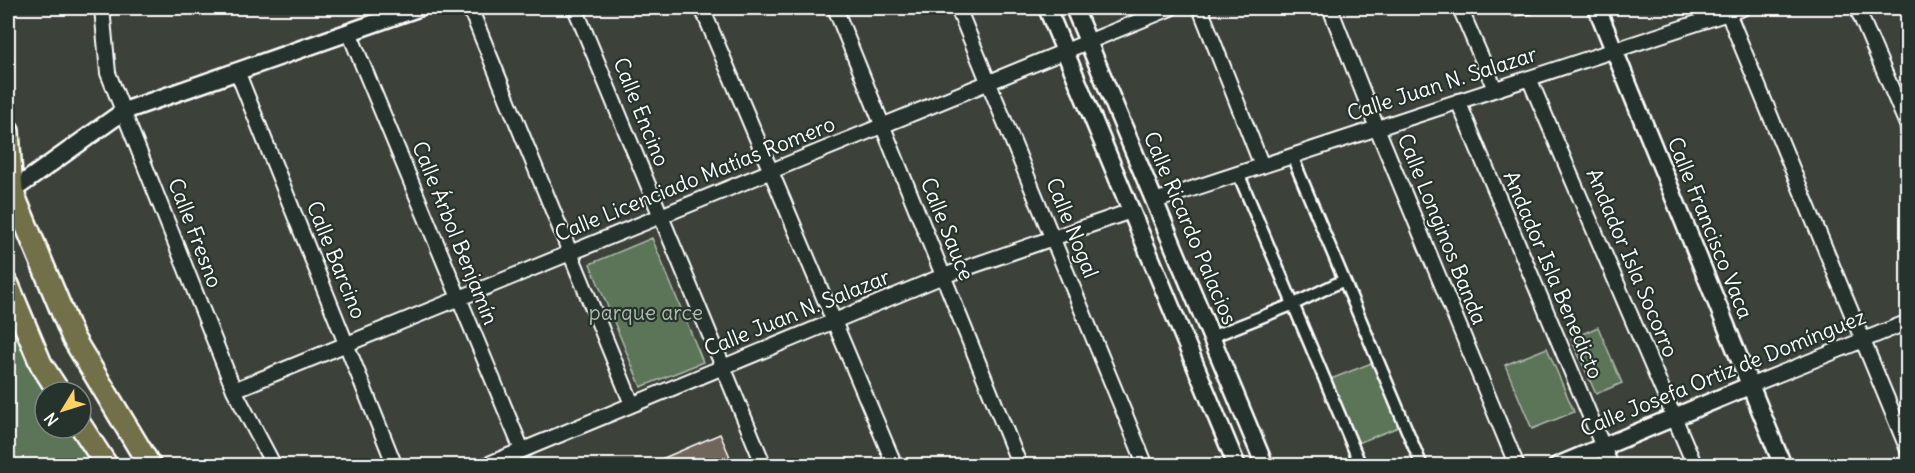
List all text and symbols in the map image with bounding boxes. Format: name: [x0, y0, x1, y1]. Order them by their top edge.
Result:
street label: Calle Juan N. Salazar: [1344, 40, 1541, 127]
street label: Calle Encino: [607, 53, 676, 170]
street label: Calle Licenciado Matías Romero: [551, 110, 839, 247]
street label: Calle Ricardo Palacios: [1138, 127, 1243, 328]
street label: Calle Longinos Banda: [1392, 129, 1493, 328]
street label: Calle Francisco Vaca: [1662, 133, 1759, 323]
street label: Calle Árbol Benjamín: [406, 137, 505, 329]
street label: Andador Isla Socorro: [1580, 164, 1684, 361]
street label: Andador Isla Benedicto: [1497, 167, 1609, 383]
street label: Calle Sauce: [915, 173, 980, 284]
street label: Calle Fresno: [162, 174, 229, 291]
street label: Calle Nogal: [1040, 174, 1105, 282]
street label: Calle Barcino: [301, 197, 372, 323]
street label: Calle Juan N. Salazar: [700, 263, 894, 362]
park label: parque arce: [589, 299, 703, 326]
street label: Calle Josefa Ortiz de Domínguez: [1576, 303, 1870, 442]
north arrow: [33, 380, 93, 440]
text: N: [40, 409, 62, 430]

